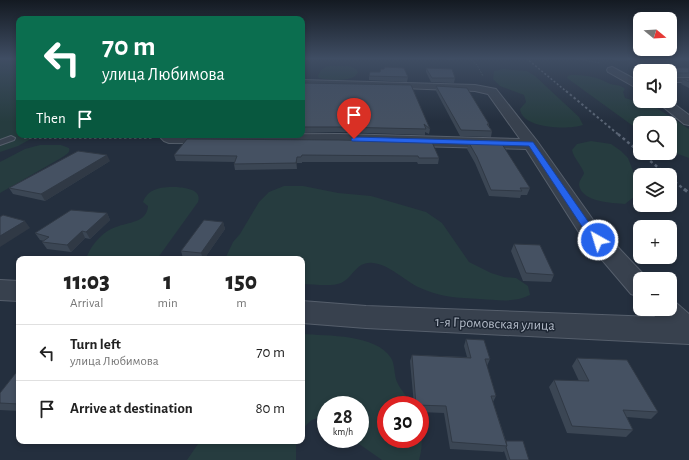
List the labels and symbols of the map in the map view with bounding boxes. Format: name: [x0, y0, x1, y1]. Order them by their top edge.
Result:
north arrow: [633, 12, 677, 56]
pin: [337, 98, 371, 139]
position arrow: [577, 219, 619, 261]
street label: 1-я Громовская улица: [435, 315, 556, 333]
speed limit sign: 30: [377, 396, 429, 448]

